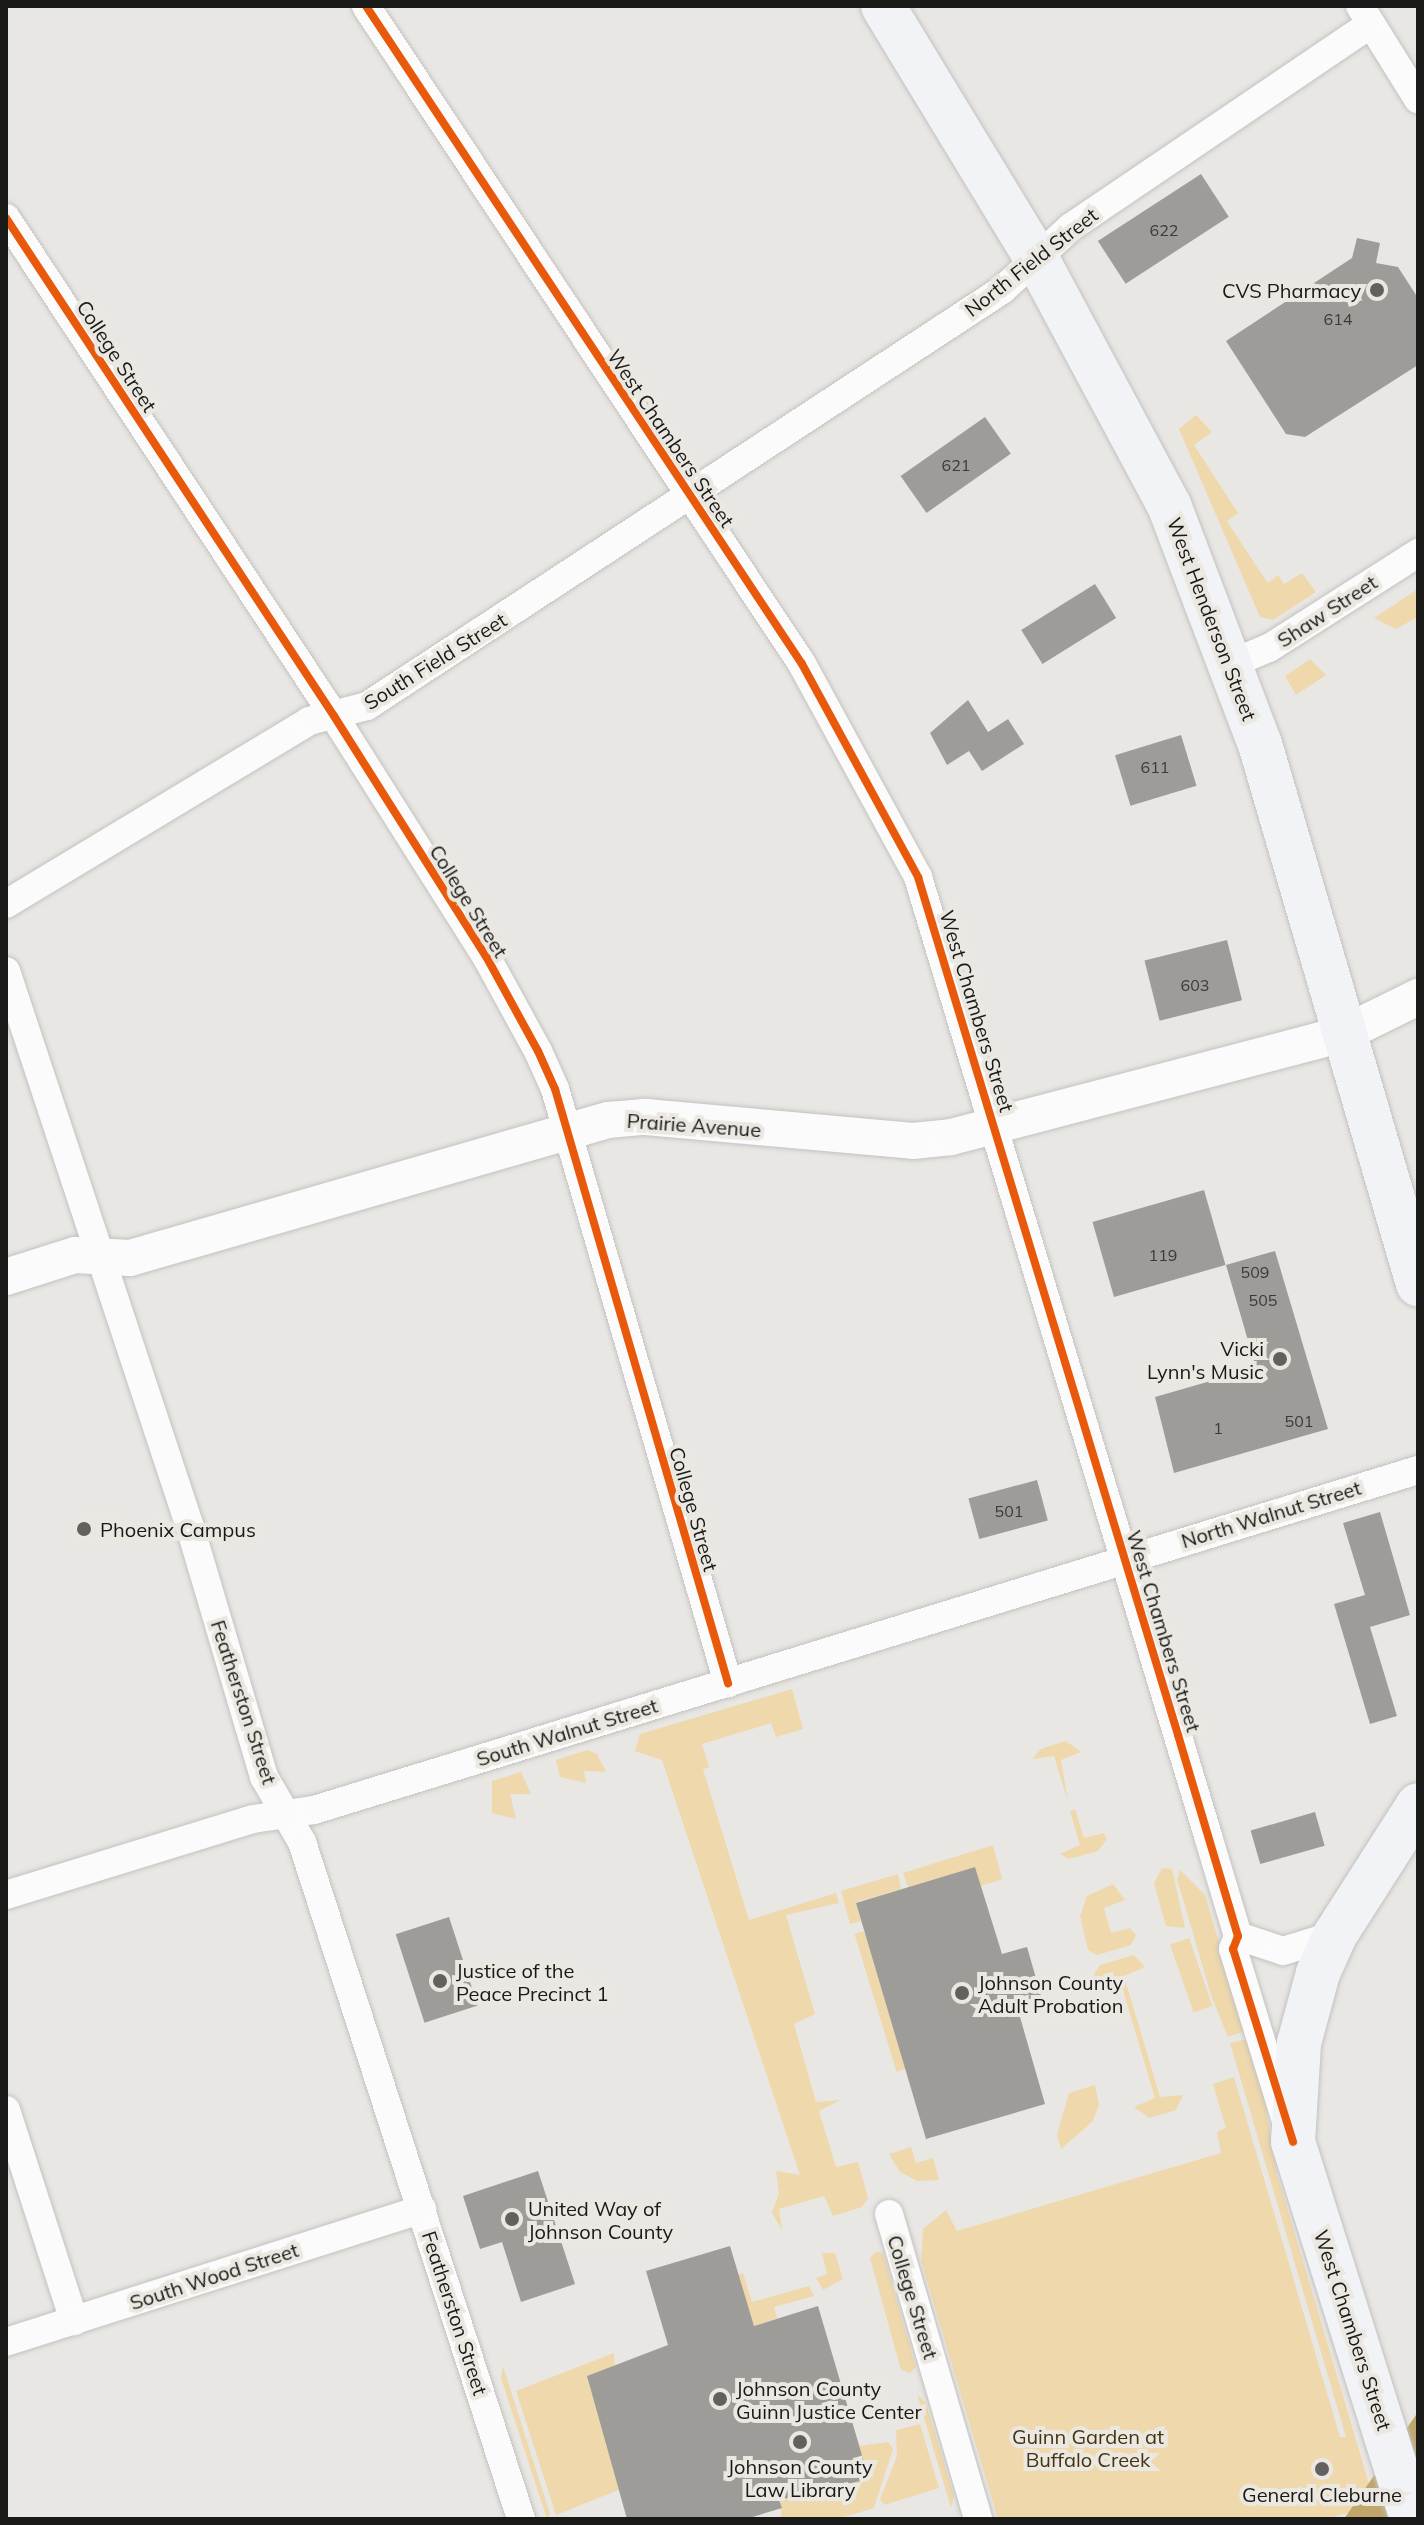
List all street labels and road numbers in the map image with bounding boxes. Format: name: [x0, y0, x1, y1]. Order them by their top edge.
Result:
street label: North Field Street: [960, 203, 1102, 321]
street label: College Street: [72, 296, 162, 416]
street label: West Chambers Street: [602, 344, 740, 532]
street label: West Henderson Street: [1162, 514, 1262, 724]
street label: Shaw Street: [1273, 570, 1381, 652]
street label: South Field Street: [359, 607, 511, 715]
street label: College Street: [425, 840, 513, 962]
street label: West Chambers Street: [935, 907, 1019, 1115]
street label: Prairie Avenue: [626, 1108, 762, 1142]
street label: College Street: [665, 1444, 723, 1574]
street label: North Walnut Street: [1178, 1475, 1364, 1553]
street label: West Chambers Street: [1122, 1527, 1206, 1735]
street label: Featherston Street: [206, 1617, 282, 1787]
street label: South Walnut Street: [474, 1693, 660, 1771]
street label: West Chambers Street: [1309, 2227, 1397, 2433]
street label: Featherston Street: [417, 2228, 493, 2398]
street label: College Street: [883, 2232, 943, 2362]
street label: South Wood Street: [127, 2237, 301, 2315]

